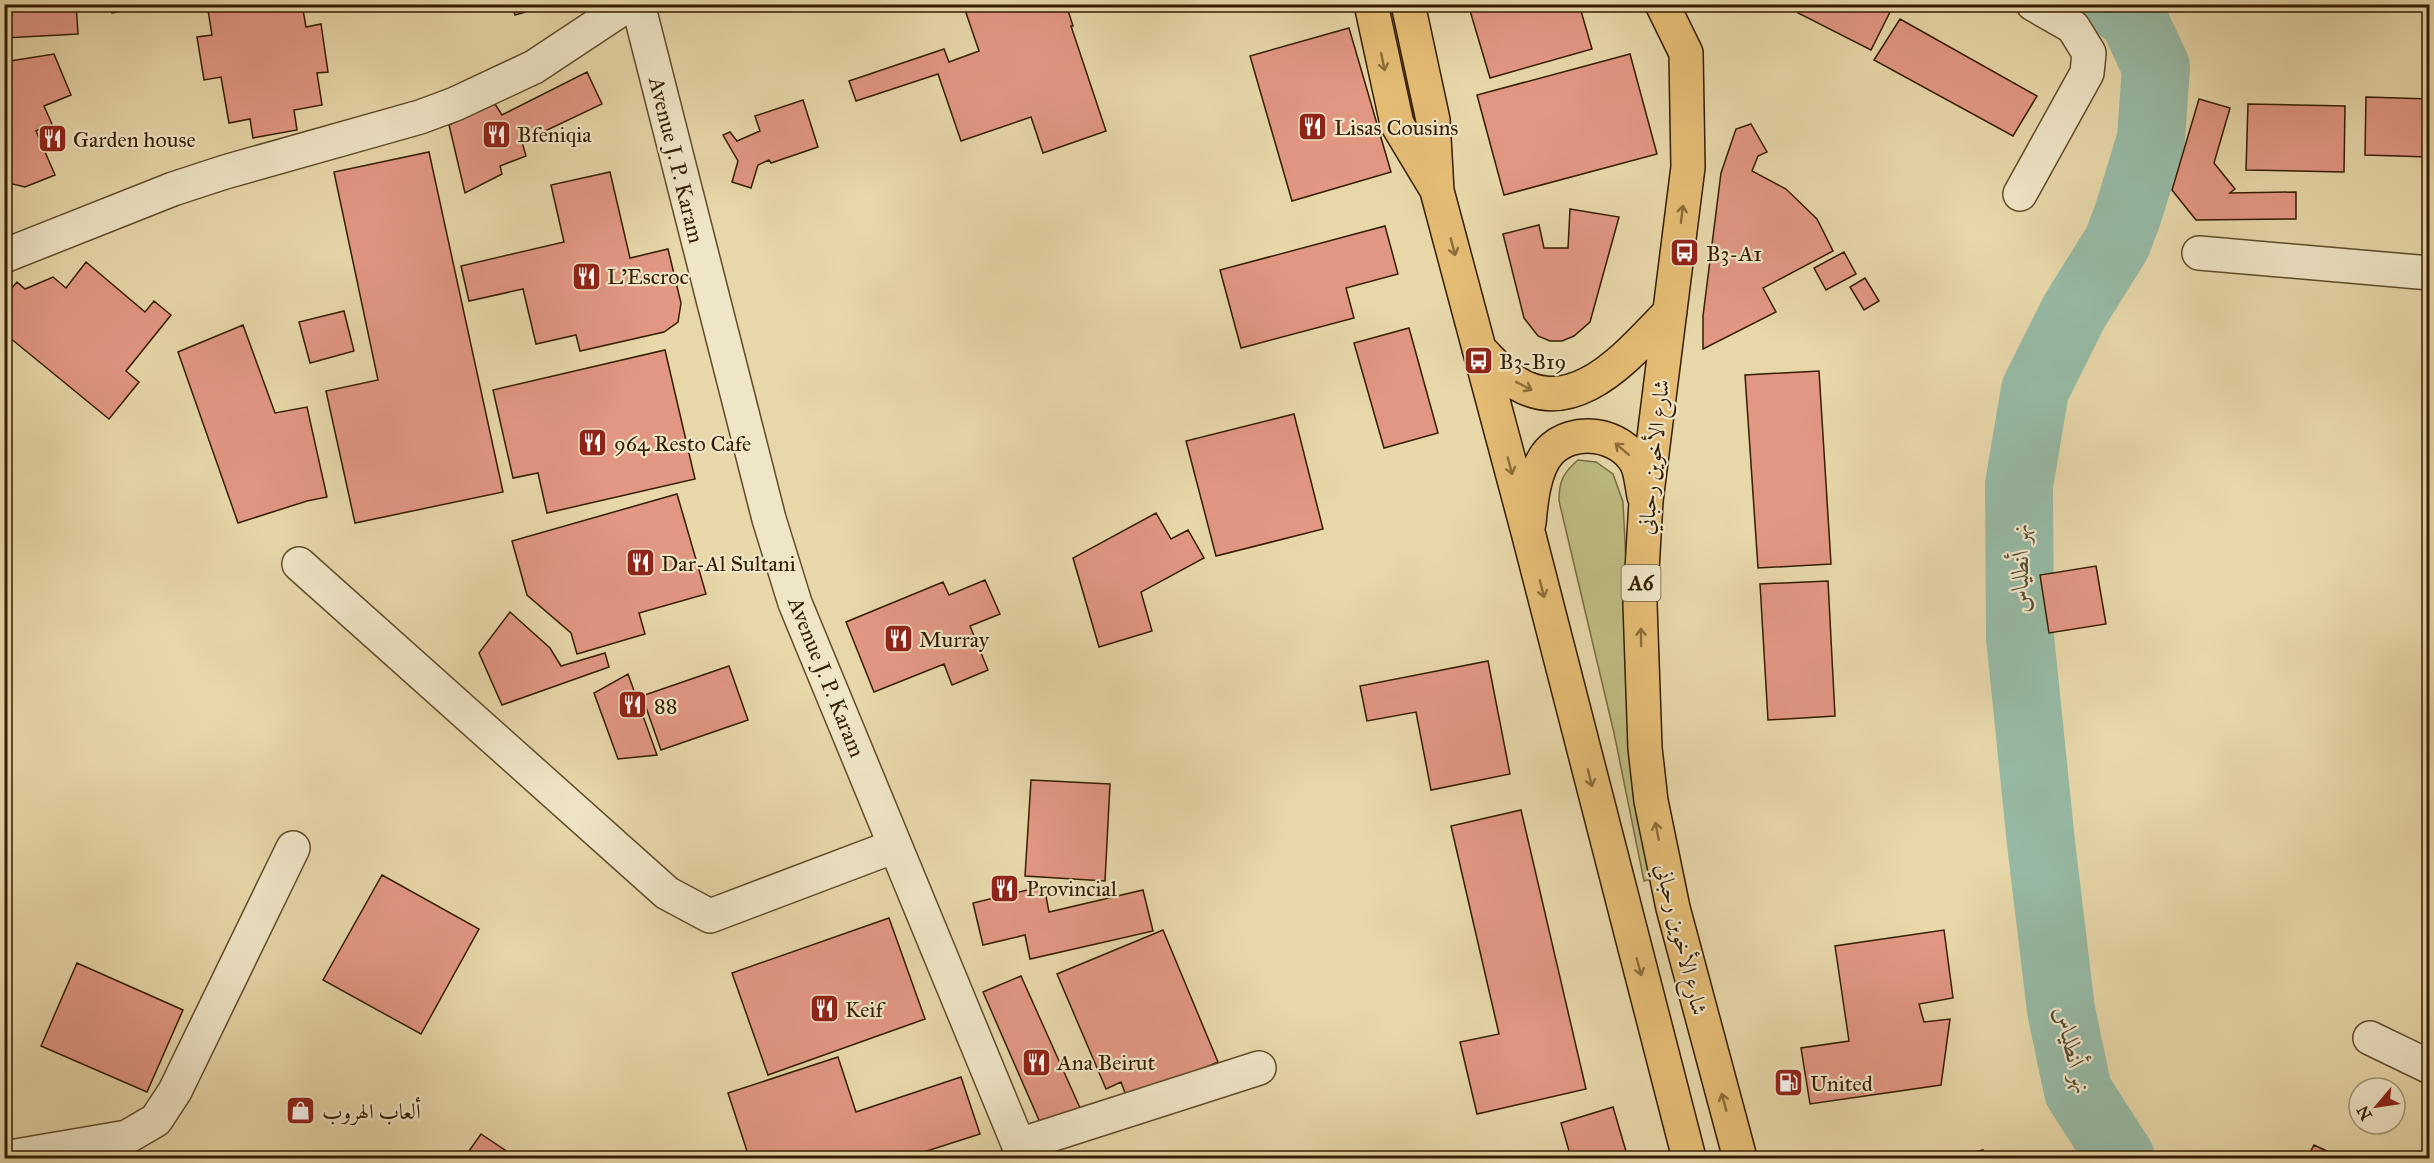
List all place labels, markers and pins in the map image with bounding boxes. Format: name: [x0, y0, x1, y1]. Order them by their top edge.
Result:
restaurant icon: Lisas Cousins: [1297, 111, 1329, 143]
place label: Lisas Cousins: [1334, 114, 1458, 141]
restaurant icon: Bfeniqia: [480, 118, 512, 150]
place label: Bfeniqia: [517, 121, 592, 148]
restaurant icon: Garden house: [36, 123, 68, 155]
place label: Garden house: [73, 126, 196, 153]
bus stop icon: B3-A1: [1669, 237, 1701, 269]
place label: B3-A1: [1706, 240, 1762, 267]
restaurant icon: L'Escroc: [570, 260, 602, 292]
place label: L'Escroc: [607, 263, 689, 290]
bus stop icon: B3-B19: [1462, 345, 1494, 377]
place label: B3-B19: [1499, 348, 1566, 375]
restaurant icon: 964 Resto Cafe: [577, 427, 609, 459]
place label: 964 Resto Cafe: [614, 430, 751, 457]
restaurant icon: Dar-Al Sultani: [624, 547, 656, 579]
place label: Dar-Al Sultani: [661, 550, 796, 577]
restaurant icon: Murray: [882, 623, 914, 655]
place label: Murray: [919, 626, 990, 653]
restaurant icon: 88: [617, 689, 649, 721]
place label: 88: [654, 692, 677, 719]
restaurant icon: Provincial: [989, 872, 1021, 904]
place label: Provincial: [1026, 875, 1117, 902]
restaurant icon: Keif: [808, 993, 840, 1025]
place label: Keif: [845, 996, 887, 1023]
restaurant icon: Ana Beirut: [1020, 1046, 1052, 1078]
place label: Ana Beirut: [1056, 1049, 1156, 1076]
fuel station icon: United: [1773, 1067, 1805, 1099]
place label: United: [1810, 1070, 1873, 1097]
shop icon: ألعاب الهروب: [285, 1095, 317, 1127]
place label: ألعاب الهروب: [322, 1096, 422, 1126]

